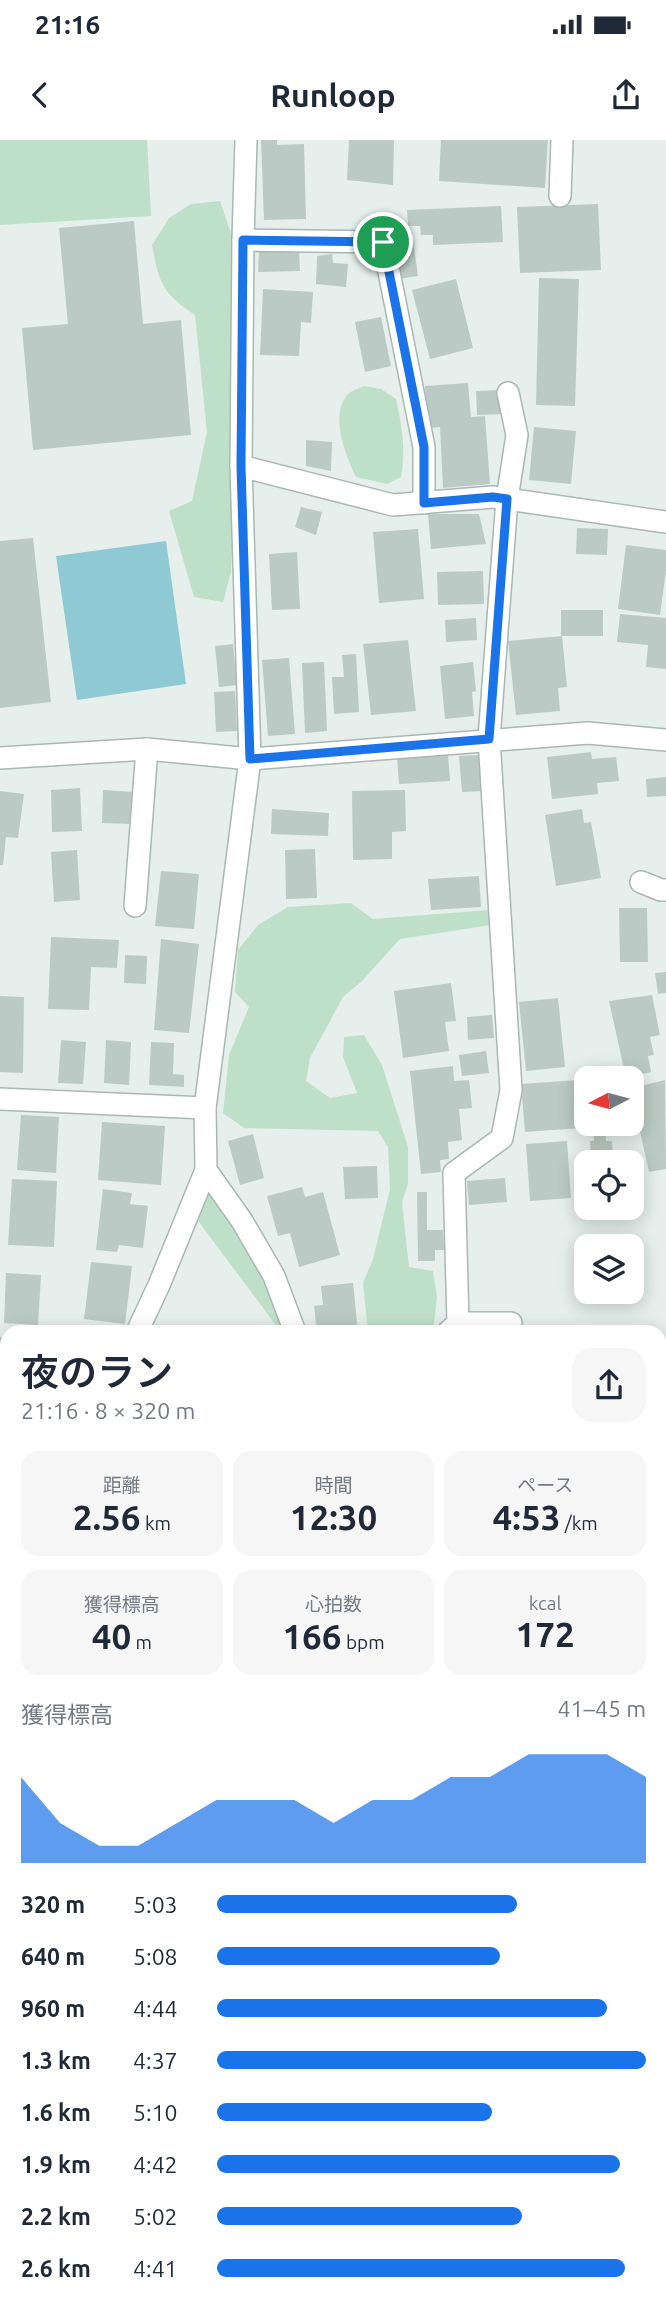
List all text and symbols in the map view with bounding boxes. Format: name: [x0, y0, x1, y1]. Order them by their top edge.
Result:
text: 21:16: [35, 10, 100, 39]
icon: back: [21, 76, 59, 114]
icon: share: [607, 76, 645, 114]
text: Runloop: [270, 77, 396, 113]
pin: [353, 212, 413, 272]
icon: arrive: [364, 223, 402, 261]
north arrow: [574, 1066, 644, 1136]
map controls: [574, 1066, 644, 1304]
button: locate: [574, 1150, 644, 1220]
button: layers: [574, 1234, 644, 1304]
button: share: [572, 1348, 646, 1422]
text: 夜のラン: [21, 1351, 173, 1393]
text: 21:16 · 8 × 320 m: [21, 1398, 195, 1423]
text: 距離: [103, 1474, 141, 1496]
text: 時間: [314, 1474, 353, 1496]
text: ペース: [517, 1474, 573, 1496]
text: 2.56: [73, 1497, 141, 1537]
text: 12:30: [290, 1497, 377, 1537]
text: 4:53: [493, 1497, 560, 1537]
text: km: [141, 1512, 171, 1534]
text: /km: [560, 1512, 598, 1534]
text: kcal: [529, 1592, 562, 1614]
text: 獲得標高: [84, 1593, 160, 1615]
text: 心拍数: [305, 1593, 362, 1615]
text: 172: [516, 1614, 575, 1654]
text: 40: [92, 1616, 131, 1656]
text: 166: [282, 1616, 342, 1656]
text: m: [131, 1631, 152, 1653]
text: bpm: [342, 1631, 385, 1653]
text: 41–45 m: [558, 1696, 646, 1721]
text: 獲得標高: [21, 1702, 113, 1727]
text: 320 m: [21, 1892, 85, 1917]
text: 5:03: [133, 1892, 178, 1917]
text: 640 m: [21, 1944, 85, 1969]
text: 5:08: [133, 1944, 178, 1969]
text: 960 m: [21, 1996, 85, 2021]
text: 4:44: [133, 1996, 178, 2021]
text: 1.3 km: [21, 2048, 91, 2073]
text: 4:37: [133, 2048, 178, 2073]
text: 1.6 km: [21, 2100, 91, 2125]
text: 5:10: [133, 2100, 178, 2125]
text: 1.9 km: [21, 2152, 91, 2177]
text: 4:42: [133, 2152, 178, 2177]
text: 2.2 km: [21, 2204, 91, 2229]
text: 5:02: [133, 2204, 178, 2229]
text: 2.6 km: [21, 2256, 91, 2281]
text: 4:41: [133, 2256, 178, 2281]

